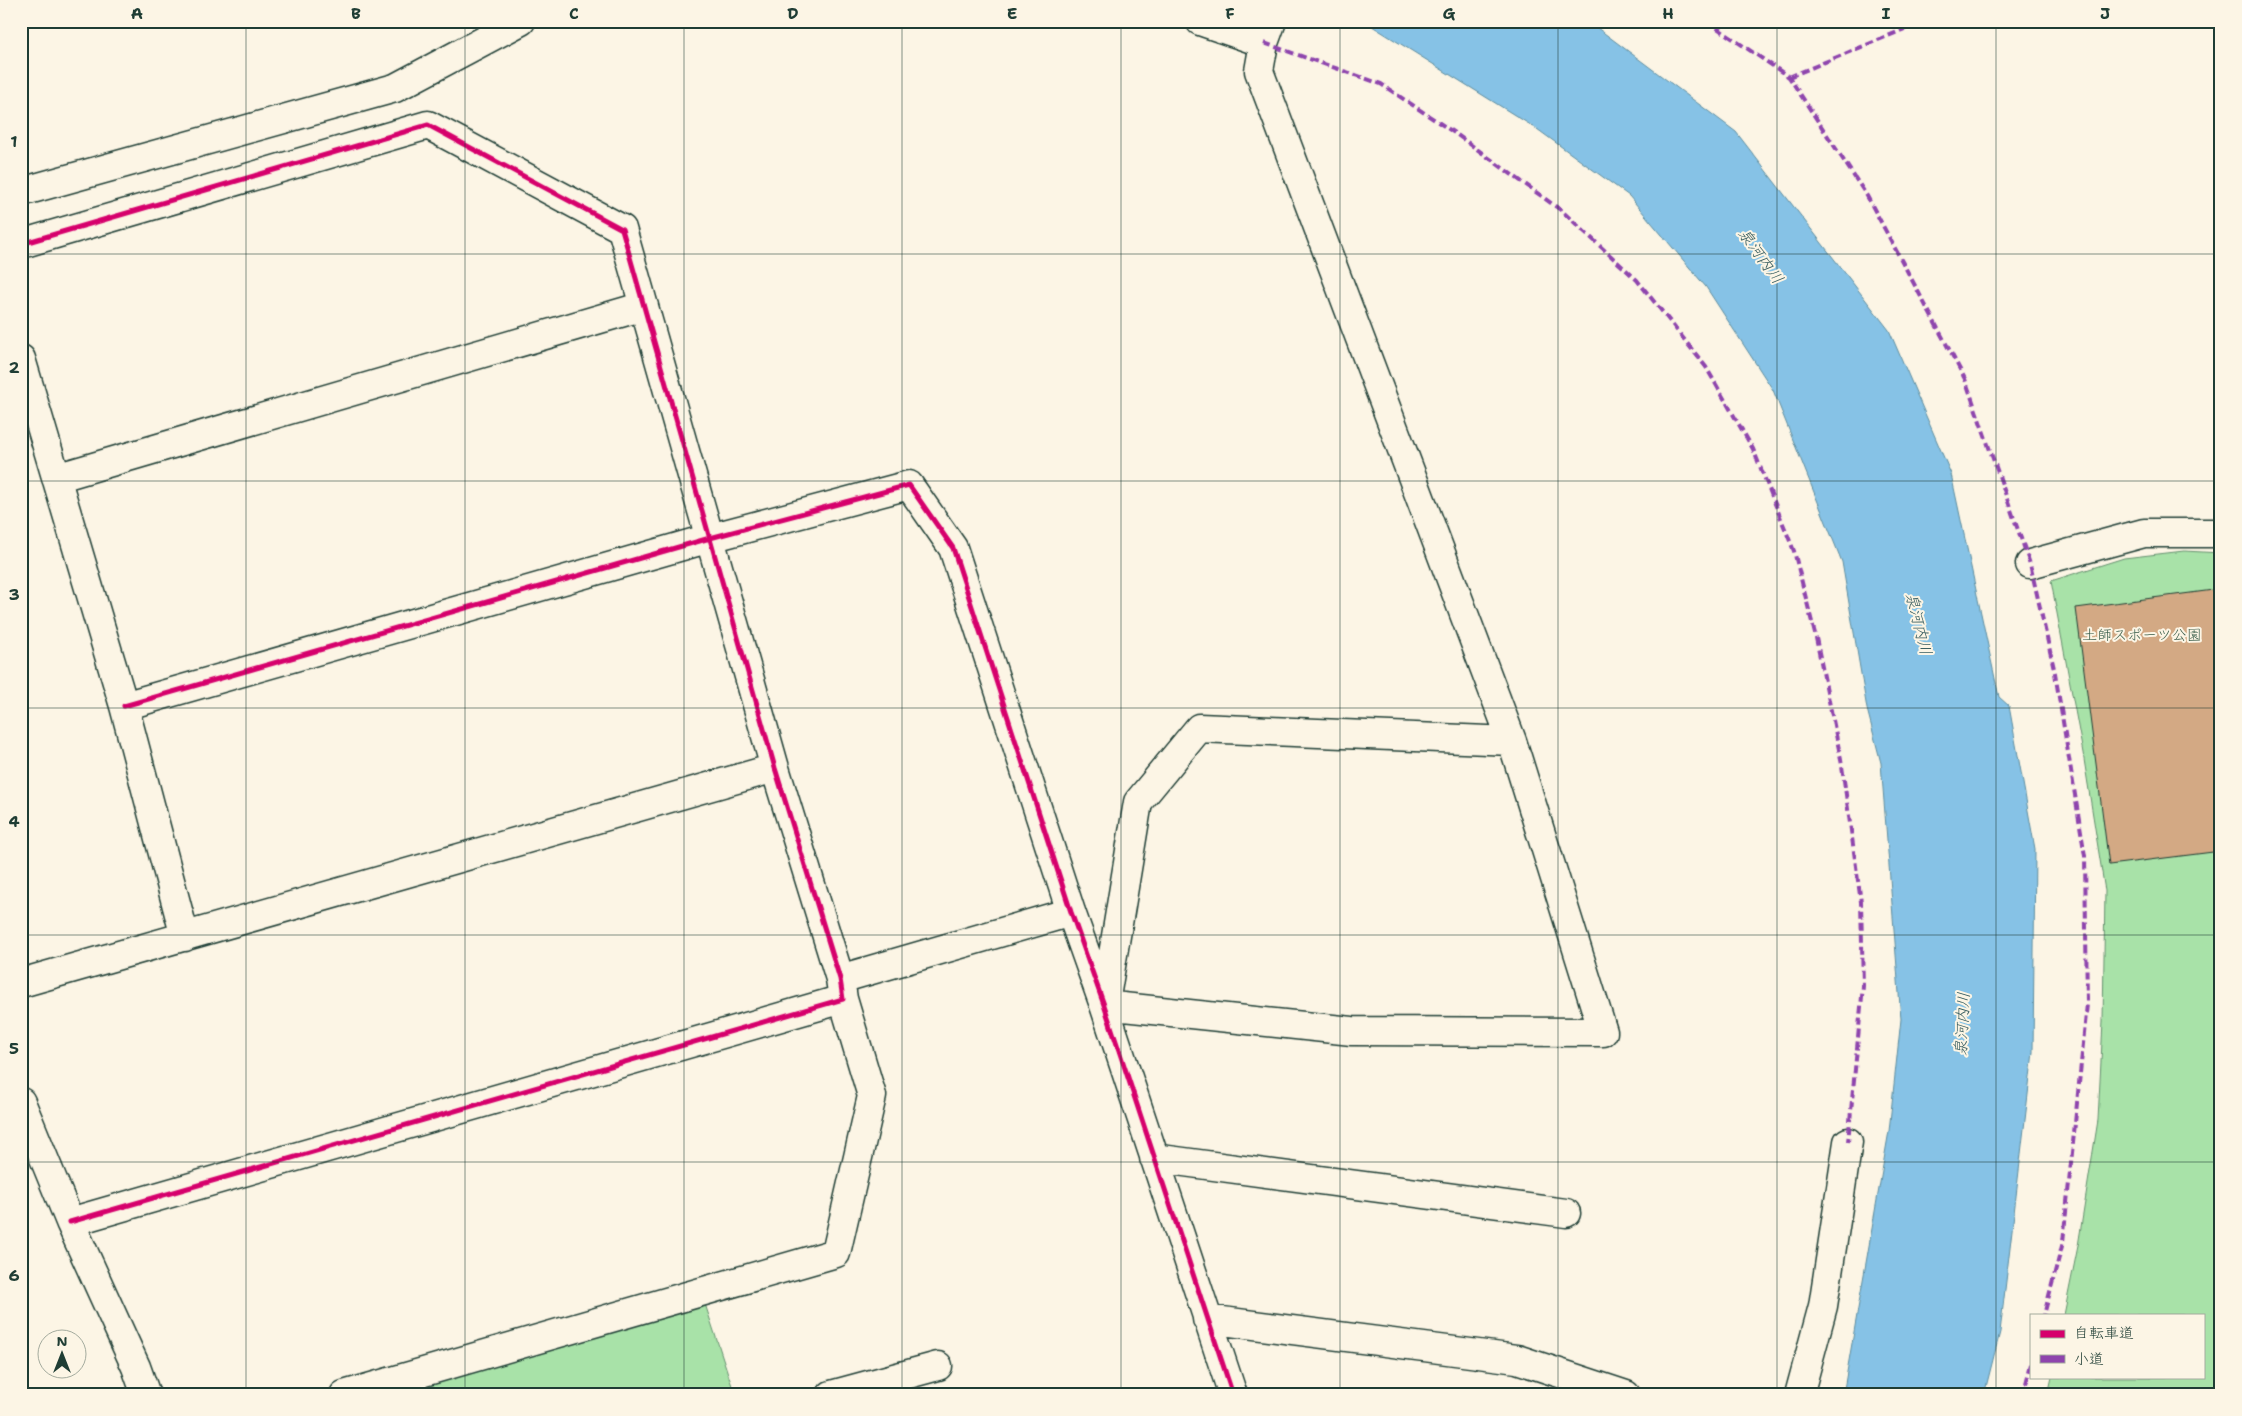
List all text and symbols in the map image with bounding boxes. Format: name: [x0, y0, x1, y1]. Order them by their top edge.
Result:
text: A: [131, 3, 143, 24]
text: B: [351, 3, 361, 24]
text: C: [569, 3, 579, 24]
text: D: [787, 3, 799, 24]
text: E: [1007, 3, 1017, 24]
text: F: [1225, 3, 1235, 24]
text: G: [1443, 3, 1456, 24]
text: H: [1662, 3, 1674, 24]
text: I: [1882, 3, 1891, 24]
text: J: [2100, 3, 2110, 24]
text: 1: [10, 131, 18, 152]
water label: 泉河内川: [1734, 224, 1788, 288]
text: 2: [8, 357, 20, 378]
text: 3: [8, 584, 20, 605]
water label: 泉河内川: [1901, 590, 1937, 658]
park label: 土師スポーツ公園: [2082, 625, 2202, 645]
text: 4: [8, 811, 20, 832]
water label: 泉河内川: [1950, 991, 1974, 1057]
text: 5: [9, 1038, 19, 1059]
text: 6: [8, 1265, 20, 1286]
legend: [2030, 1314, 2204, 1378]
text: 自転車道: [2074, 1323, 2134, 1343]
north arrow: [38, 1328, 88, 1378]
text: N: [56, 1332, 68, 1350]
text: 小道: [2074, 1349, 2104, 1369]

